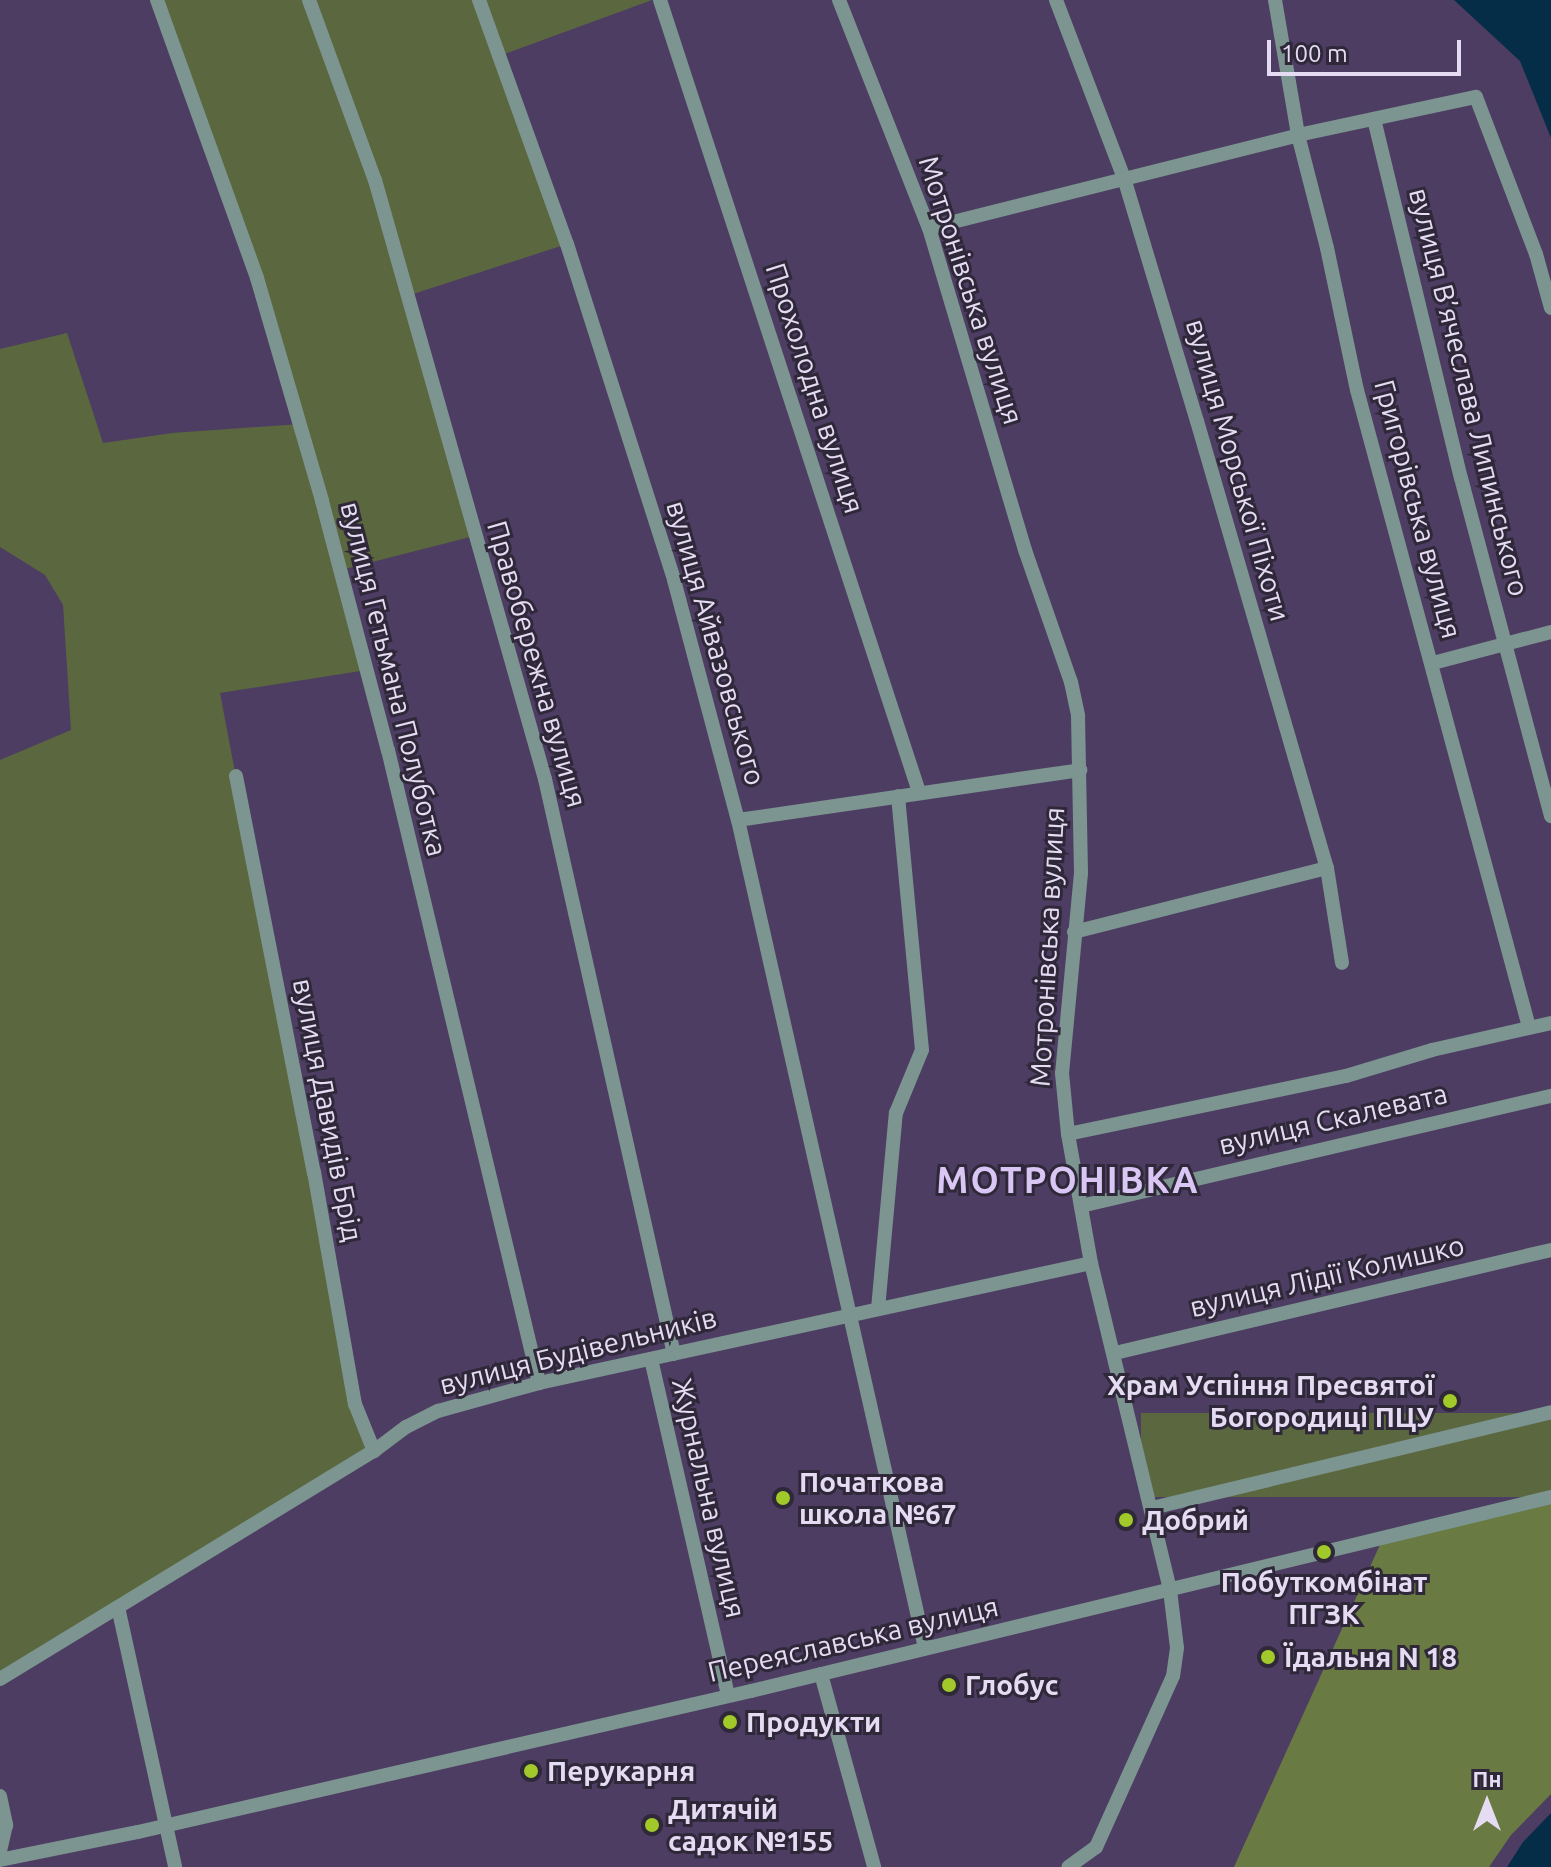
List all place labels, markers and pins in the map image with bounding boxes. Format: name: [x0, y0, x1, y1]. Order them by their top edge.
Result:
place label: Храм Успіння Пресвятої Богородиці ПЦУ: [1107, 1368, 1434, 1434]
marker: Храм Успіння Пресвятої Богородиці ПЦУ: [1441, 1392, 1459, 1410]
place label: Початкова школа №67: [799, 1465, 957, 1531]
marker: Початкова школа №67: [774, 1489, 792, 1507]
place label: Добрий: [1142, 1503, 1249, 1537]
marker: Добрий: [1117, 1511, 1135, 1529]
marker: Побуткомбінат ПГЗК: [1315, 1543, 1333, 1561]
place label: Побуткомбінат ПГЗК: [1221, 1565, 1427, 1631]
place label: Їдальня N 18: [1284, 1640, 1457, 1674]
marker: Їдальня N 18: [1259, 1648, 1277, 1666]
place label: Глобус: [965, 1668, 1058, 1702]
marker: Глобус: [940, 1676, 958, 1694]
place label: Продукти: [746, 1705, 881, 1739]
marker: Продукти: [721, 1713, 739, 1731]
place label: Перукарня: [547, 1754, 695, 1788]
marker: Перукарня: [522, 1762, 540, 1780]
place label: Дитячій садок №155: [668, 1792, 833, 1858]
marker: Дитячій садок №155: [643, 1816, 661, 1834]

